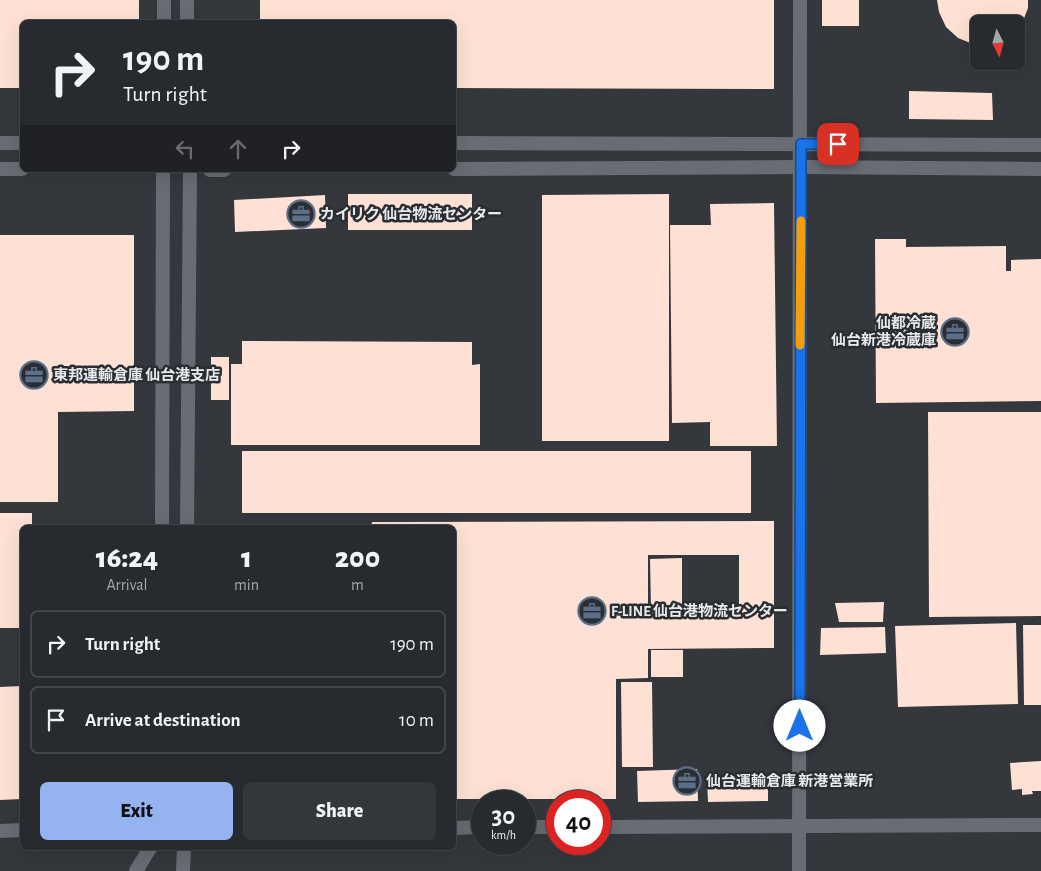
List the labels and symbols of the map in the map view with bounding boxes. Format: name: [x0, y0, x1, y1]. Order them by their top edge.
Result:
north arrow: [970, 15, 1025, 70]
pin: [817, 123, 859, 165]
office icon: カイリク 仙台物流センター: [286, 199, 316, 229]
place label: カイリク 仙台物流センター: [320, 206, 502, 222]
place label: 仙都冷蔵 仙台新港冷蔵庫: [831, 315, 936, 348]
office icon: 仙都冷蔵 仙台新港冷蔵庫: [940, 317, 970, 347]
office icon: 東邦運輸倉庫 仙台港支店: [19, 360, 49, 390]
place label: 東邦運輸倉庫 仙台港支店: [53, 366, 220, 383]
office icon: F-LINE 仙台港物流センター: [577, 596, 607, 626]
place label: F-LINE 仙台港物流センター: [611, 603, 788, 619]
position arrow: [773, 699, 825, 751]
office icon: 仙台運輸倉庫 新港営業所: [672, 766, 702, 796]
place label: 仙台運輸倉庫 新港営業所: [706, 772, 873, 789]
speed limit sign: 40: [546, 790, 611, 855]

